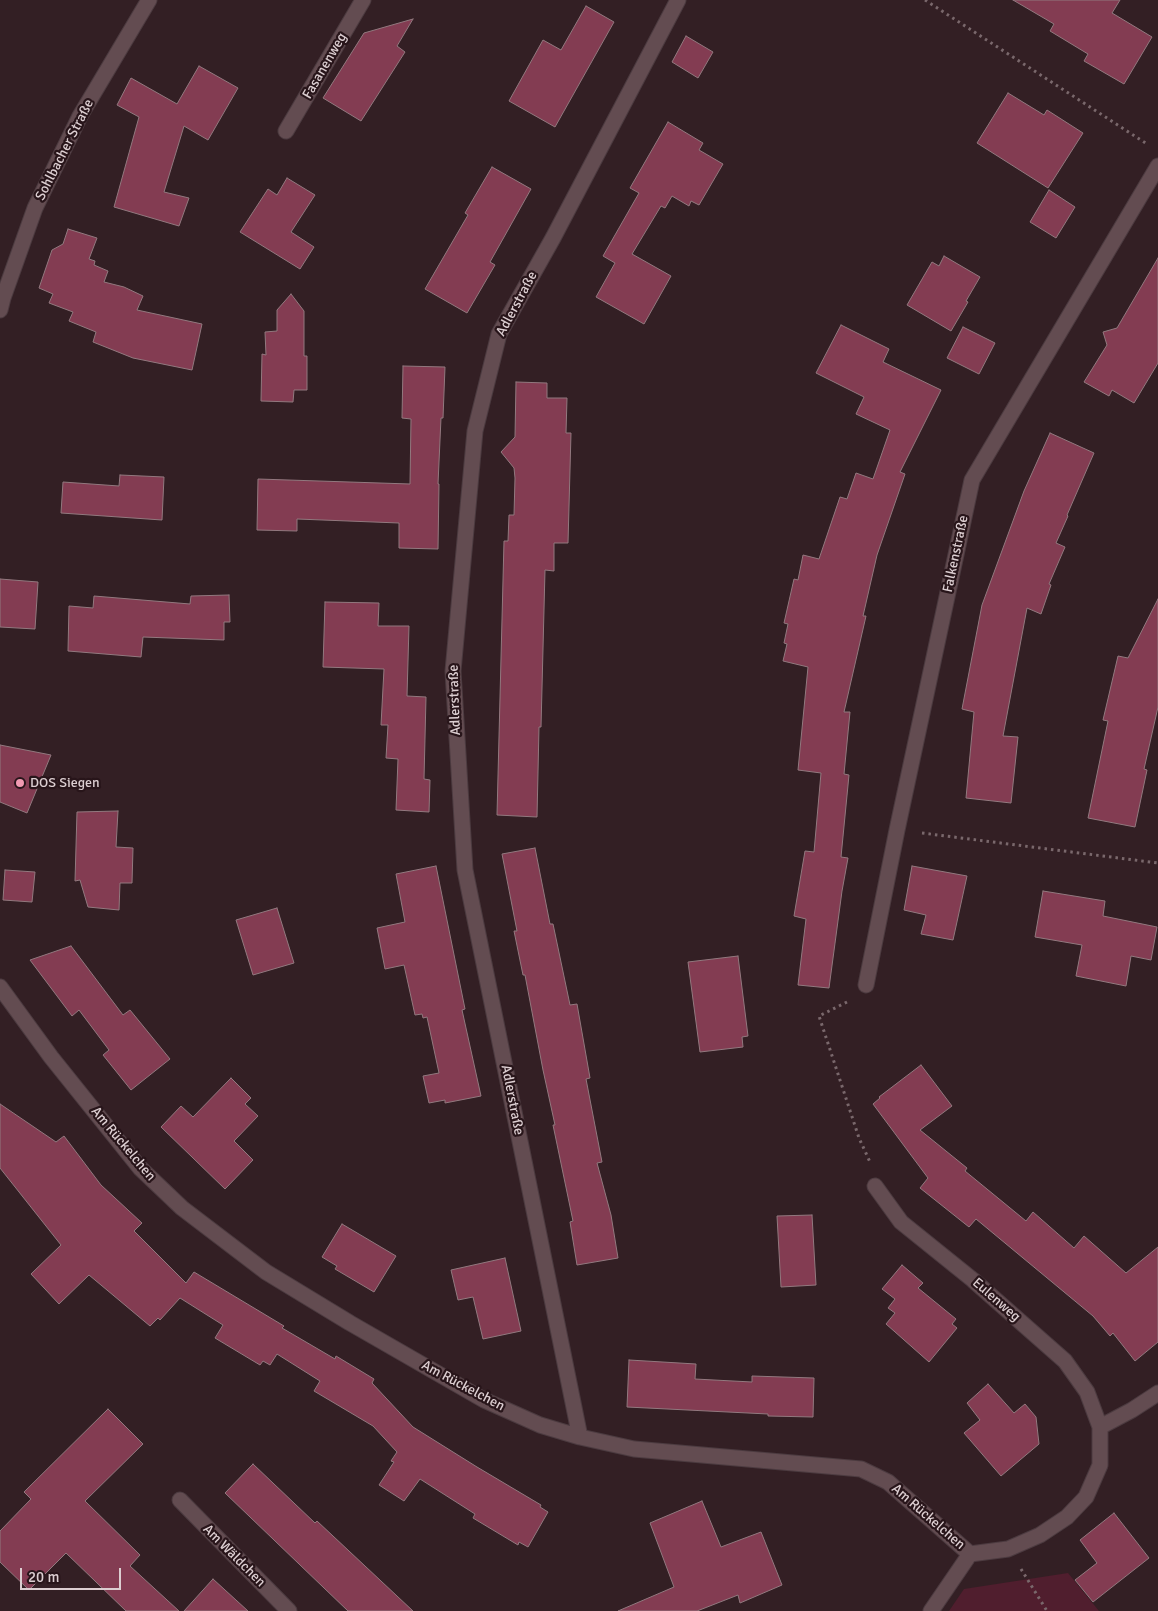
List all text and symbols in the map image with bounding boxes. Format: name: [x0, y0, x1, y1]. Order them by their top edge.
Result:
street label: Fasanenweg: [299, 30, 351, 102]
street label: Sohlbacher Straße: [32, 97, 98, 203]
street label: Adlerstraße: [493, 269, 541, 339]
street label: Falkenstraße: [940, 514, 972, 594]
street label: Adlerstraße: [445, 664, 465, 736]
place label: DOS Siegen: [30, 775, 100, 791]
marker: DOS Siegen: [14, 777, 26, 789]
street label: Adlerstraße: [497, 1064, 527, 1136]
street label: Am Rückelchen: [87, 1103, 159, 1185]
street label: Eulenweg: [969, 1275, 1023, 1325]
street label: Am Rückelchen: [419, 1357, 507, 1415]
street label: Am Rückelchen: [888, 1481, 968, 1553]
street label: Am Wäldchen: [199, 1521, 269, 1591]
scale bar: [22, 1558, 124, 1590]
text: 20 m: [28, 1568, 59, 1586]

